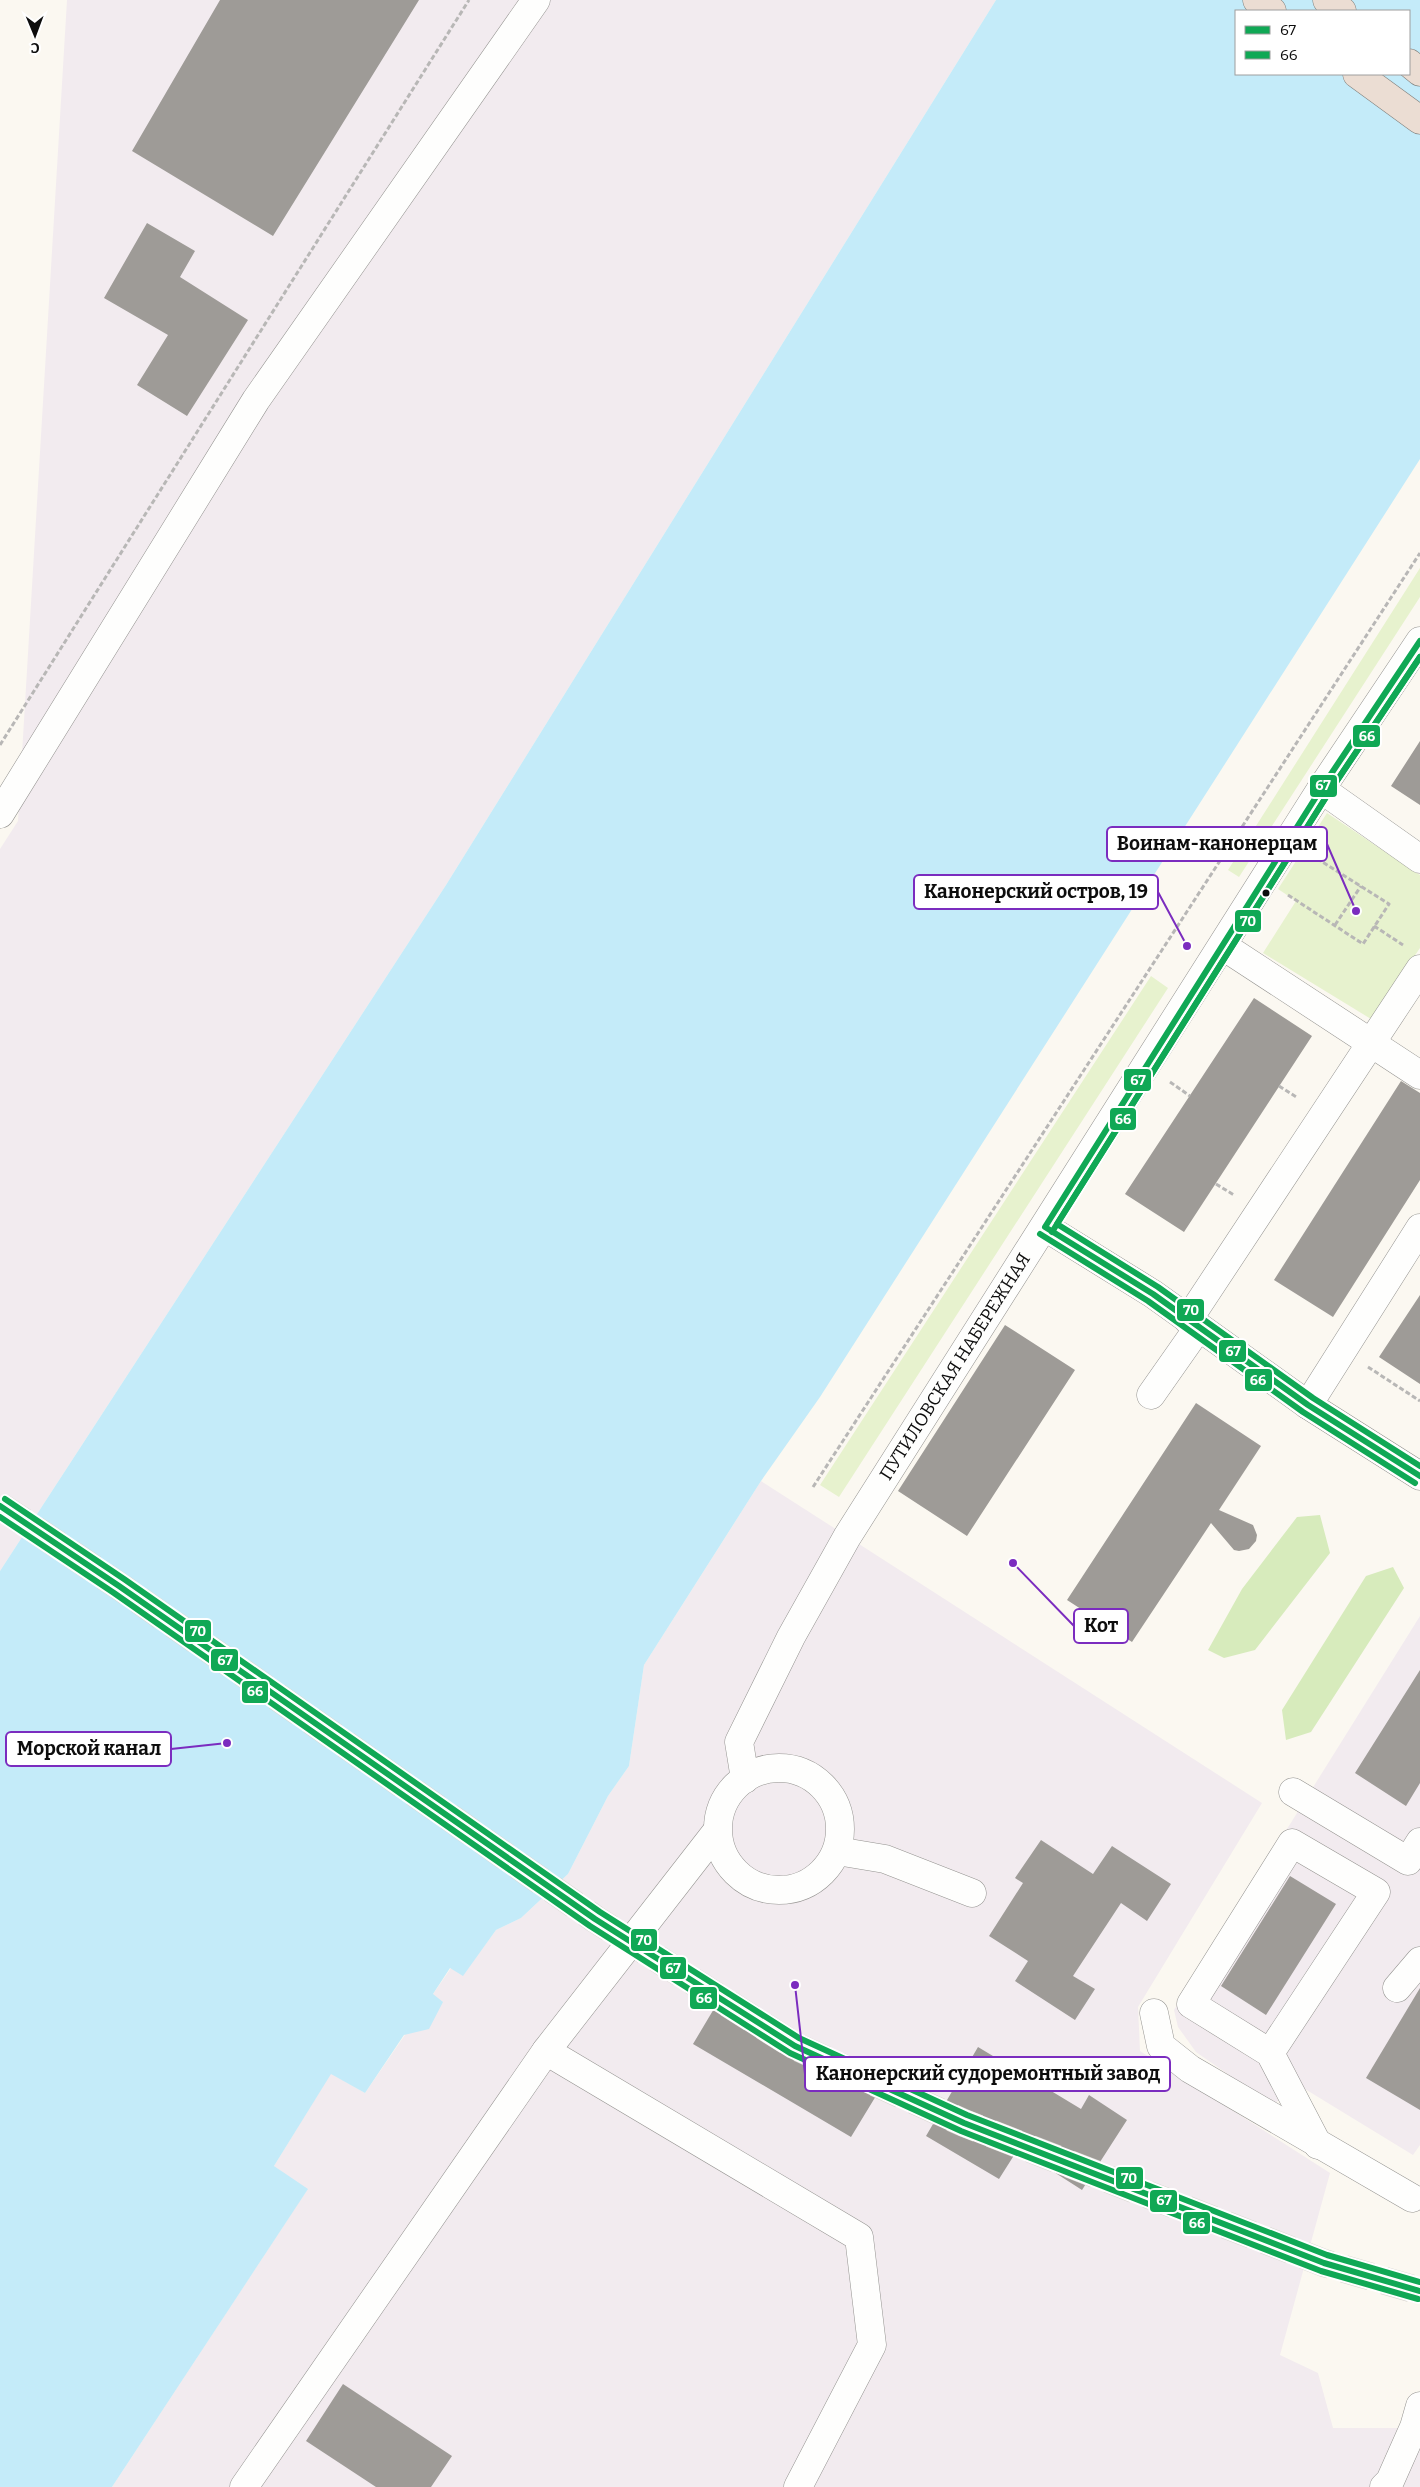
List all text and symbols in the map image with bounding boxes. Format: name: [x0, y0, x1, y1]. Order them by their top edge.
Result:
north arrow: [10, 10, 60, 60]
legend: [1235, 10, 1410, 75]
text: 67: [1280, 21, 1297, 39]
text: С: [31, 39, 40, 56]
text: 66: [1280, 46, 1298, 64]
line badge: 66: [1352, 724, 1381, 748]
text: 66: [1359, 728, 1375, 745]
line badge: 67: [1309, 774, 1338, 798]
text: 67: [1315, 777, 1331, 794]
callout: Воинам-канонерцам: [1107, 827, 1327, 861]
text: Воинам-канонерцам: [1117, 832, 1317, 855]
callout: Канонерский остров, 19: [914, 875, 1158, 909]
text: Канонерский остров, 19: [924, 880, 1148, 903]
unlabelled marker: [1261, 888, 1271, 898]
line badge: 70: [1234, 909, 1262, 933]
text: 70: [1240, 913, 1256, 930]
line badge: 67: [1123, 1068, 1152, 1092]
text: 67: [1130, 1072, 1146, 1089]
line badge: 66: [1109, 1107, 1137, 1131]
text: 66: [1115, 1111, 1131, 1128]
street label: ПУТИЛОВСКАЯ НАБЕРЕЖНАЯ: [875, 1249, 1035, 1484]
line badge: 70: [1176, 1298, 1205, 1322]
text: 70: [1183, 1302, 1199, 1319]
line badge: 67: [1218, 1339, 1247, 1363]
text: 67: [1225, 1343, 1241, 1360]
line badge: 66: [1244, 1368, 1273, 1392]
text: 66: [1250, 1372, 1266, 1389]
callout: Кот: [1074, 1609, 1128, 1643]
text: Кот: [1084, 1614, 1119, 1637]
line badge: 70: [184, 1619, 212, 1643]
text: 70: [190, 1623, 206, 1640]
line badge: 67: [210, 1648, 239, 1672]
text: 67: [217, 1652, 233, 1669]
line badge: 66: [241, 1680, 269, 1704]
text: 66: [247, 1683, 263, 1700]
callout: Морской канал: [6, 1732, 171, 1766]
text: Морской канал: [17, 1737, 161, 1760]
line badge: 70: [630, 1928, 658, 1952]
text: 70: [636, 1932, 652, 1949]
line badge: 67: [659, 1956, 687, 1980]
text: 67: [665, 1960, 681, 1977]
line badge: 66: [689, 1986, 718, 2010]
text: 66: [696, 1990, 712, 2007]
callout: Канонерский судоремонтный завод: [805, 2057, 1170, 2091]
text: Канонерский судоремонтный завод: [816, 2062, 1160, 2085]
line badge: 70: [1115, 2166, 1144, 2190]
text: 70: [1121, 2170, 1137, 2187]
line badge: 67: [1149, 2189, 1178, 2213]
text: 67: [1156, 2192, 1172, 2209]
line badge: 66: [1182, 2211, 1211, 2235]
text: 66: [1189, 2215, 1205, 2232]

